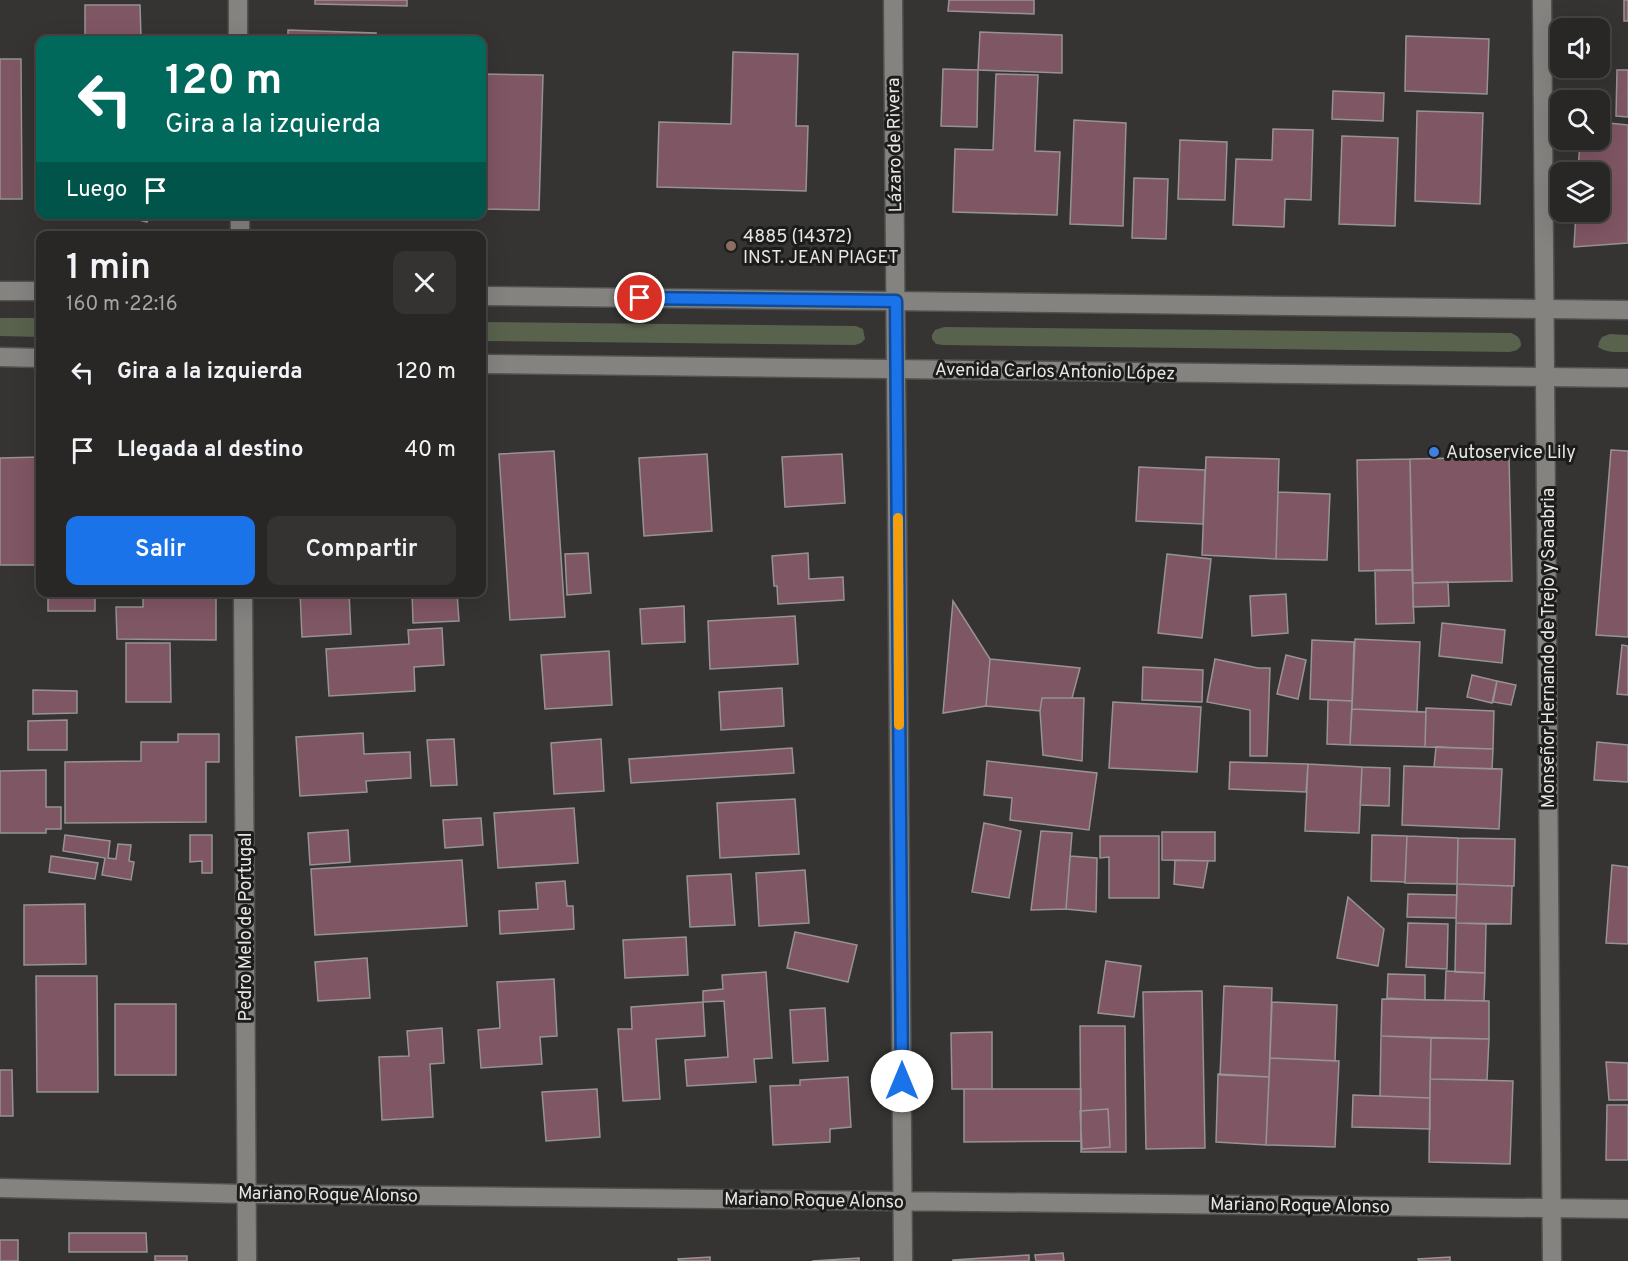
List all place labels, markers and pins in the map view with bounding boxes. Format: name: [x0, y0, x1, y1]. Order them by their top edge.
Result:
place label: 4885 (14372) INST. JEAN PIAGET: [743, 226, 899, 270]
marker: 4885 (14372) INST. JEAN PIAGET: [724, 239, 738, 253]
pin: [614, 272, 665, 323]
place label: Autoservice Lily: [1446, 442, 1576, 465]
marker: Autoservice Lily: [1427, 445, 1441, 459]

